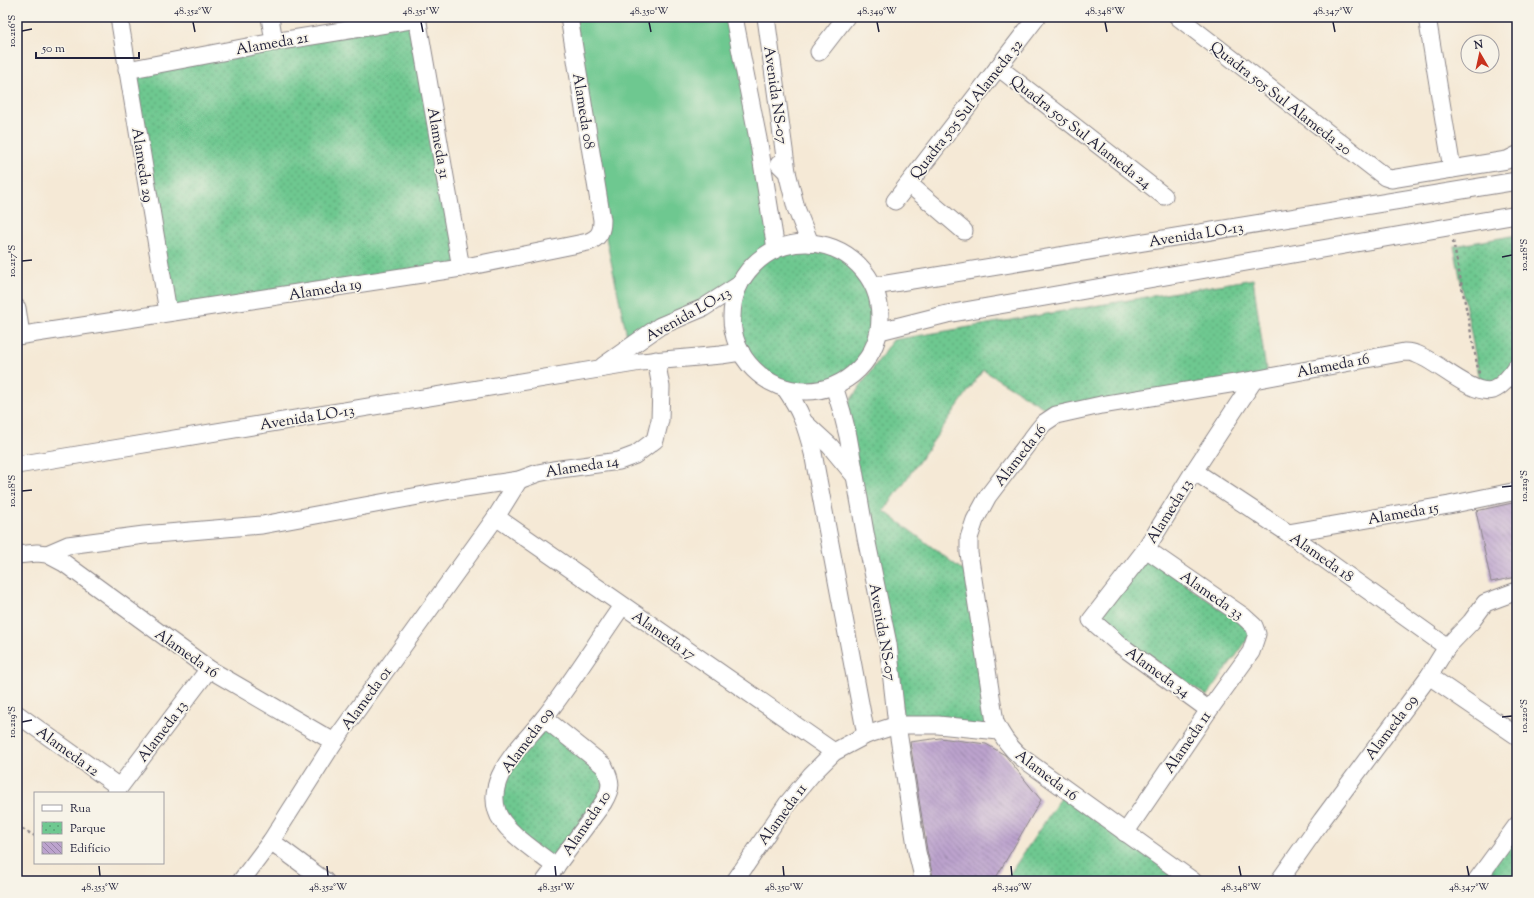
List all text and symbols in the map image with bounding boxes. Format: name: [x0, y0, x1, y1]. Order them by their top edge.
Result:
text: 48.352°W: [174, 4, 212, 19]
text: 48.351°W: [402, 4, 440, 19]
text: 48.350°W: [630, 4, 668, 19]
text: 48.349°W: [857, 4, 897, 19]
text: 48.348°W: [1085, 4, 1125, 19]
text: 48.347°W: [1313, 4, 1353, 19]
text: 10.216°S: [5, 15, 20, 47]
street label: Alameda 21: [234, 28, 310, 61]
scale bar: [36, 34, 139, 60]
north arrow: [1460, 34, 1500, 74]
street label: Quadra 505 Sul Alameda 32: [906, 35, 1029, 184]
text: N: [1472, 36, 1484, 54]
street label: Quadra 505 Sul Alameda 20: [1205, 37, 1355, 161]
text: 50 m: [41, 40, 65, 58]
street label: Avenida NS-07: [757, 45, 792, 146]
street label: Quadra 505 Sul Alameda 24: [1005, 71, 1155, 195]
street label: Alameda 08: [566, 72, 599, 151]
street label: Alameda 31: [421, 106, 454, 181]
street label: Alameda 29: [125, 126, 158, 204]
street label: Avenida LO-13: [1147, 218, 1245, 253]
text: 10.218°S: [1517, 239, 1532, 271]
text: 10.217°S: [5, 245, 20, 277]
street label: Alameda 19: [287, 274, 363, 307]
street label: Avenida LO-13: [642, 283, 736, 348]
street label: Alameda 16: [1295, 349, 1371, 384]
street label: Avenida LO-13: [258, 401, 356, 436]
street label: Alameda 16: [990, 420, 1052, 491]
street label: Alameda 14: [544, 451, 621, 484]
text: 10.219°S: [1517, 470, 1532, 502]
text: 10.218°S: [5, 475, 20, 507]
street label: Alameda 13: [1142, 476, 1198, 548]
street label: Alameda 15: [1366, 498, 1440, 531]
street label: Alameda 18: [1285, 528, 1357, 588]
street label: Alameda 33: [1175, 567, 1247, 626]
street label: Avenida NS-07: [863, 582, 901, 683]
street label: Alameda 17: [627, 606, 700, 666]
street label: Alameda 16: [150, 624, 222, 684]
street label: Alameda 34: [1121, 643, 1194, 704]
street label: Alameda 01: [337, 663, 397, 735]
street label: Alameda 09: [1361, 691, 1424, 765]
street label: Alameda 13: [133, 697, 193, 767]
text: 10.220°S: [1517, 699, 1532, 733]
street label: Alameda 09: [497, 704, 559, 778]
text: 10.219°S: [5, 706, 20, 738]
street label: Alameda 11: [1160, 707, 1217, 778]
street label: Alameda 12: [31, 722, 103, 782]
street label: Alameda 16: [1010, 746, 1082, 807]
street label: Alameda 11: [754, 780, 813, 850]
street label: Alameda 10: [558, 787, 617, 860]
legend: [34, 792, 164, 864]
text: Rua: [70, 800, 91, 818]
text: Parque: [70, 820, 106, 838]
text: Edifício: [70, 840, 111, 858]
text: 48.353°W: [81, 880, 119, 895]
text: 48.352°W: [309, 880, 347, 895]
text: 48.351°W: [537, 880, 575, 895]
text: 48.350°W: [765, 880, 803, 895]
text: 48.349°W: [992, 880, 1032, 895]
text: 48.348°W: [1221, 880, 1261, 895]
text: 48.347°W: [1449, 880, 1489, 895]

